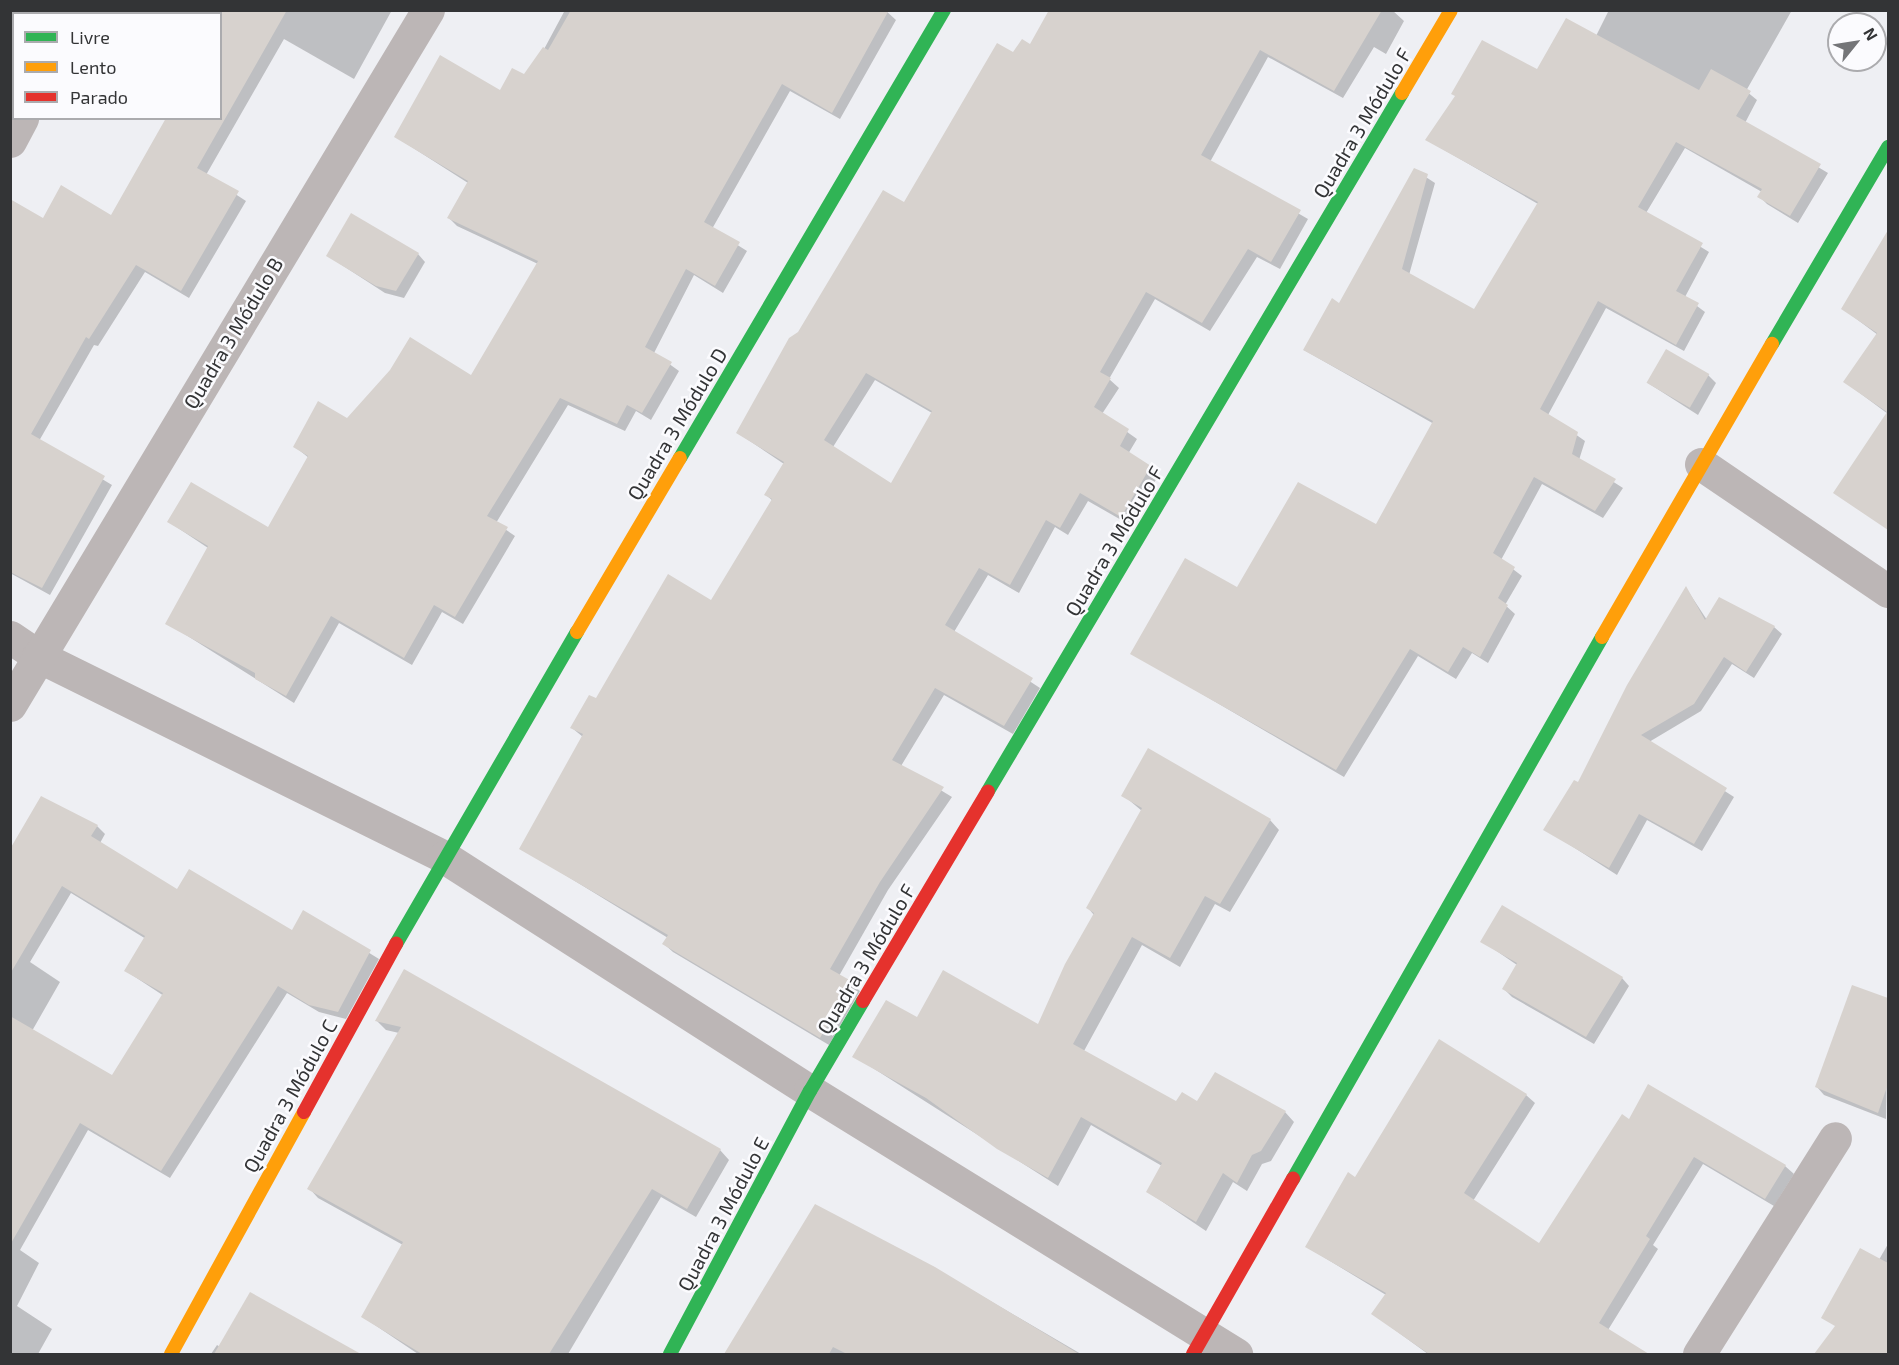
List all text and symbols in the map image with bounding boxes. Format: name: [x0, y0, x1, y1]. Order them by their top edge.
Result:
legend: [12, 12, 222, 120]
north arrow: [1827, 12, 1887, 72]
text: N: [1860, 24, 1882, 44]
text: Livre: [70, 26, 110, 48]
street label: Quadra 3 Módulo F: [1308, 44, 1416, 202]
text: Lento: [70, 56, 116, 78]
text: Parado: [70, 86, 128, 108]
street label: Quadra 3 Módulo B: [178, 253, 288, 413]
street label: Quadra 3 Módulo D: [622, 344, 732, 504]
street label: Quadra 3 Módulo F: [1060, 462, 1168, 620]
street label: Quadra 3 Módulo F: [812, 880, 920, 1038]
street label: Quadra 3 Módulo C: [238, 1015, 342, 1177]
street label: Quadra 3 Módulo E: [672, 1133, 774, 1295]

